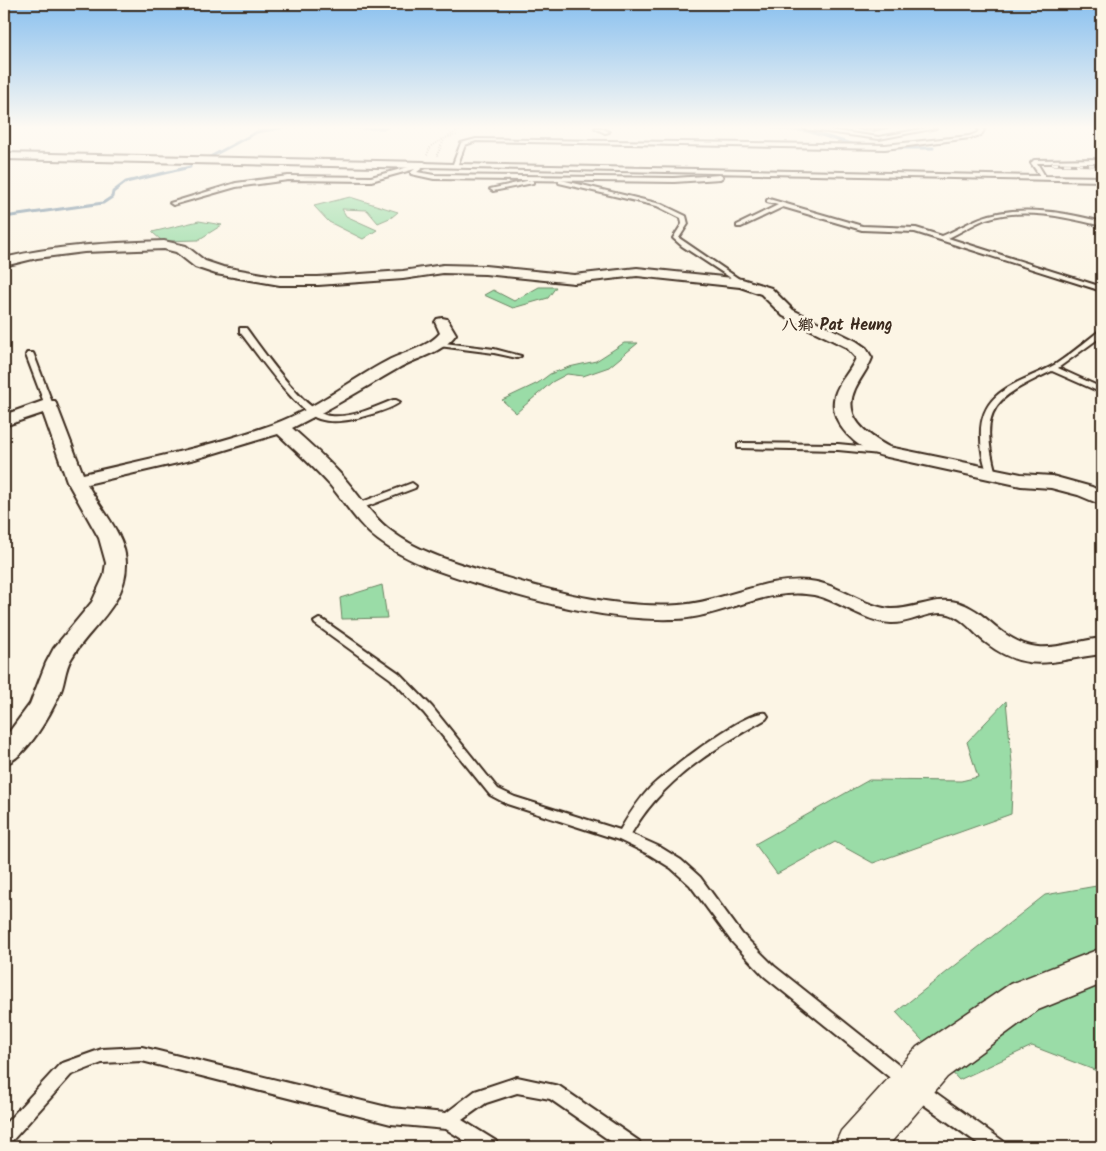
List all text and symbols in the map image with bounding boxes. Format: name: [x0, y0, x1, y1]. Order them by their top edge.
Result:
district label: 八鄉 Pat Heung: [781, 313, 893, 338]

